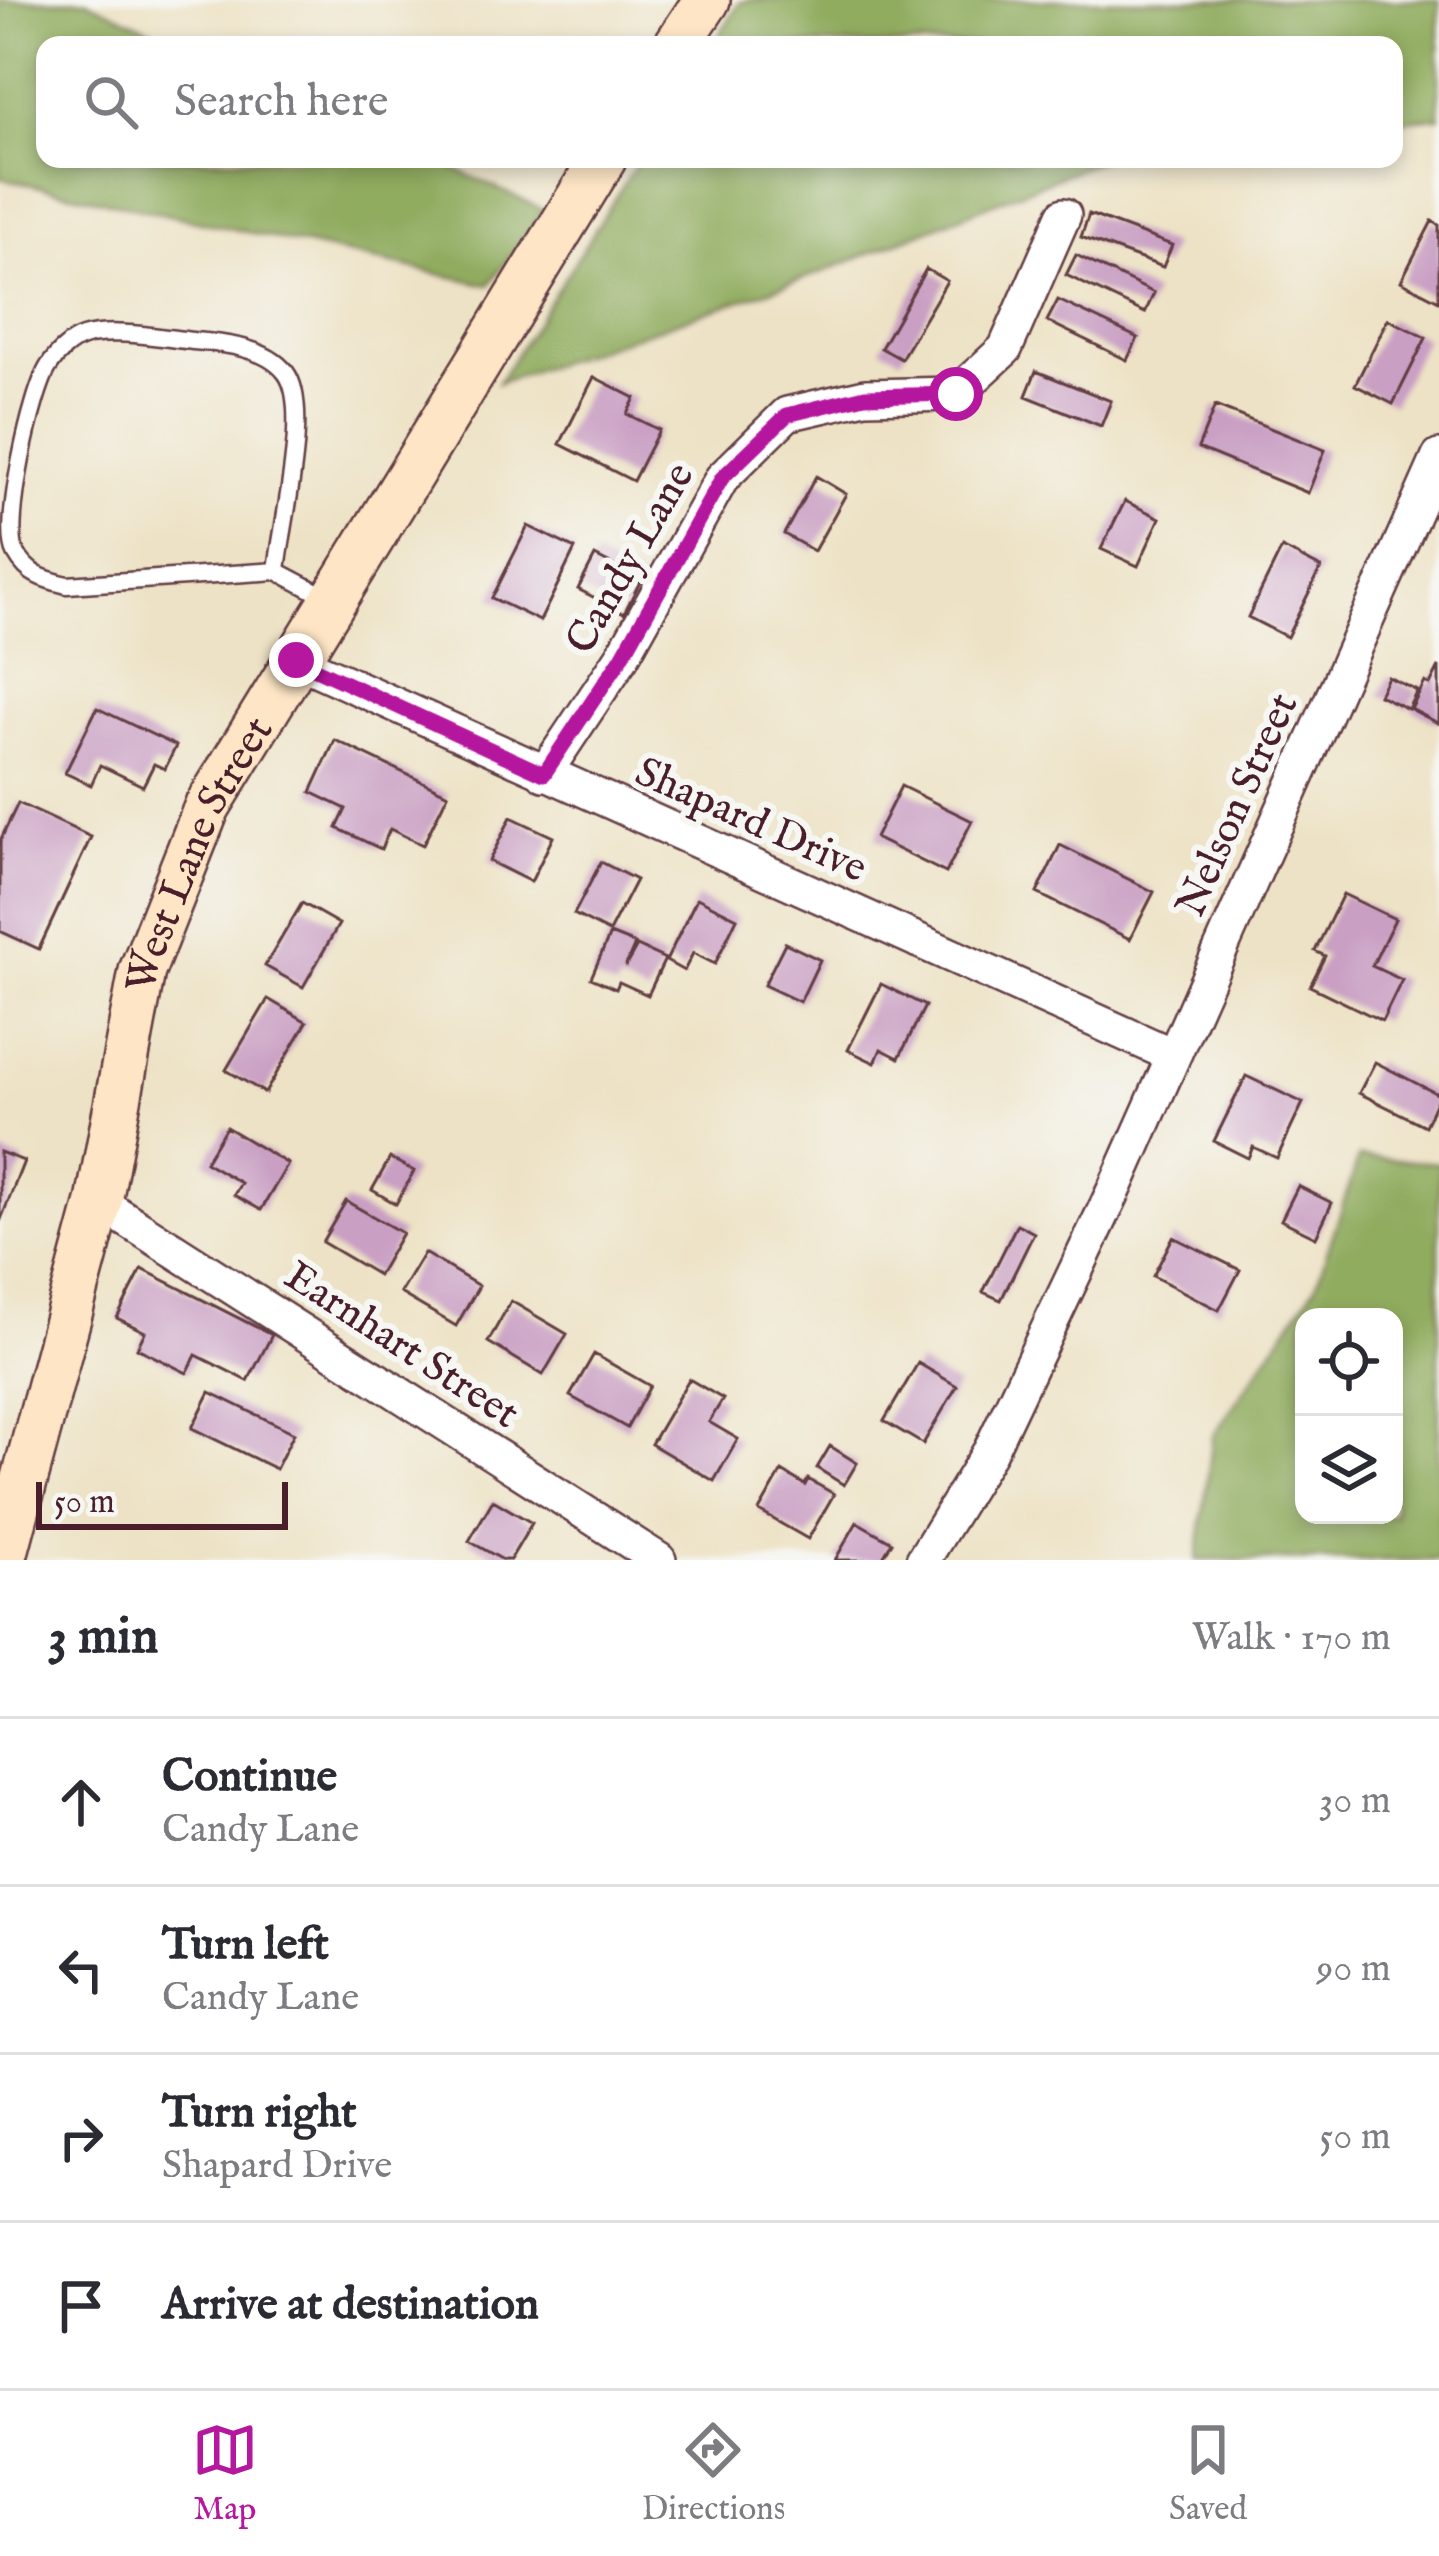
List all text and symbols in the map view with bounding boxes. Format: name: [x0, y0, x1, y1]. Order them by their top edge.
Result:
search box: [36, 36, 1403, 168]
icon: search: [78, 69, 144, 135]
text: Search here: [174, 74, 388, 131]
route start: [929, 367, 983, 421]
street label: Candy Lane: [555, 454, 707, 664]
route end: [269, 633, 323, 687]
street label: Nelson Street: [1165, 685, 1311, 925]
street label: West Lane Street: [116, 708, 286, 996]
street label: Shapard Drive: [627, 747, 875, 896]
street label: Earnhart Street: [274, 1250, 528, 1441]
map controls: [1295, 1308, 1403, 1524]
button: locate: [1295, 1308, 1403, 1416]
button: layers: [1295, 1416, 1403, 1524]
scale bar: [36, 1476, 288, 1529]
text: 50 m: [54, 1482, 115, 1524]
text: 3 min: [48, 1606, 158, 1671]
text: Walk · 170 m: [1192, 1614, 1391, 1663]
text: Continue: [162, 1749, 337, 1806]
icon: ahead: [48, 1769, 114, 1835]
text: 30 m: [1319, 1777, 1391, 1826]
text: Candy Lane: [162, 1806, 359, 1855]
text: Turn left: [162, 1917, 329, 1974]
icon: left: [48, 1937, 114, 2003]
text: 90 m: [1316, 1945, 1391, 1994]
text: Candy Lane: [162, 1974, 359, 2023]
text: Turn right: [162, 2085, 357, 2142]
icon: right: [48, 2105, 114, 2171]
text: 50 m: [1319, 2113, 1391, 2162]
text: Shapard Drive: [162, 2142, 392, 2191]
icon: arrive: [48, 2273, 114, 2339]
text: Arrive at destination: [162, 2277, 539, 2334]
tab: Map: [192, 2417, 258, 2531]
tab: Directions: [642, 2417, 785, 2531]
tab: Saved: [1169, 2417, 1247, 2531]

